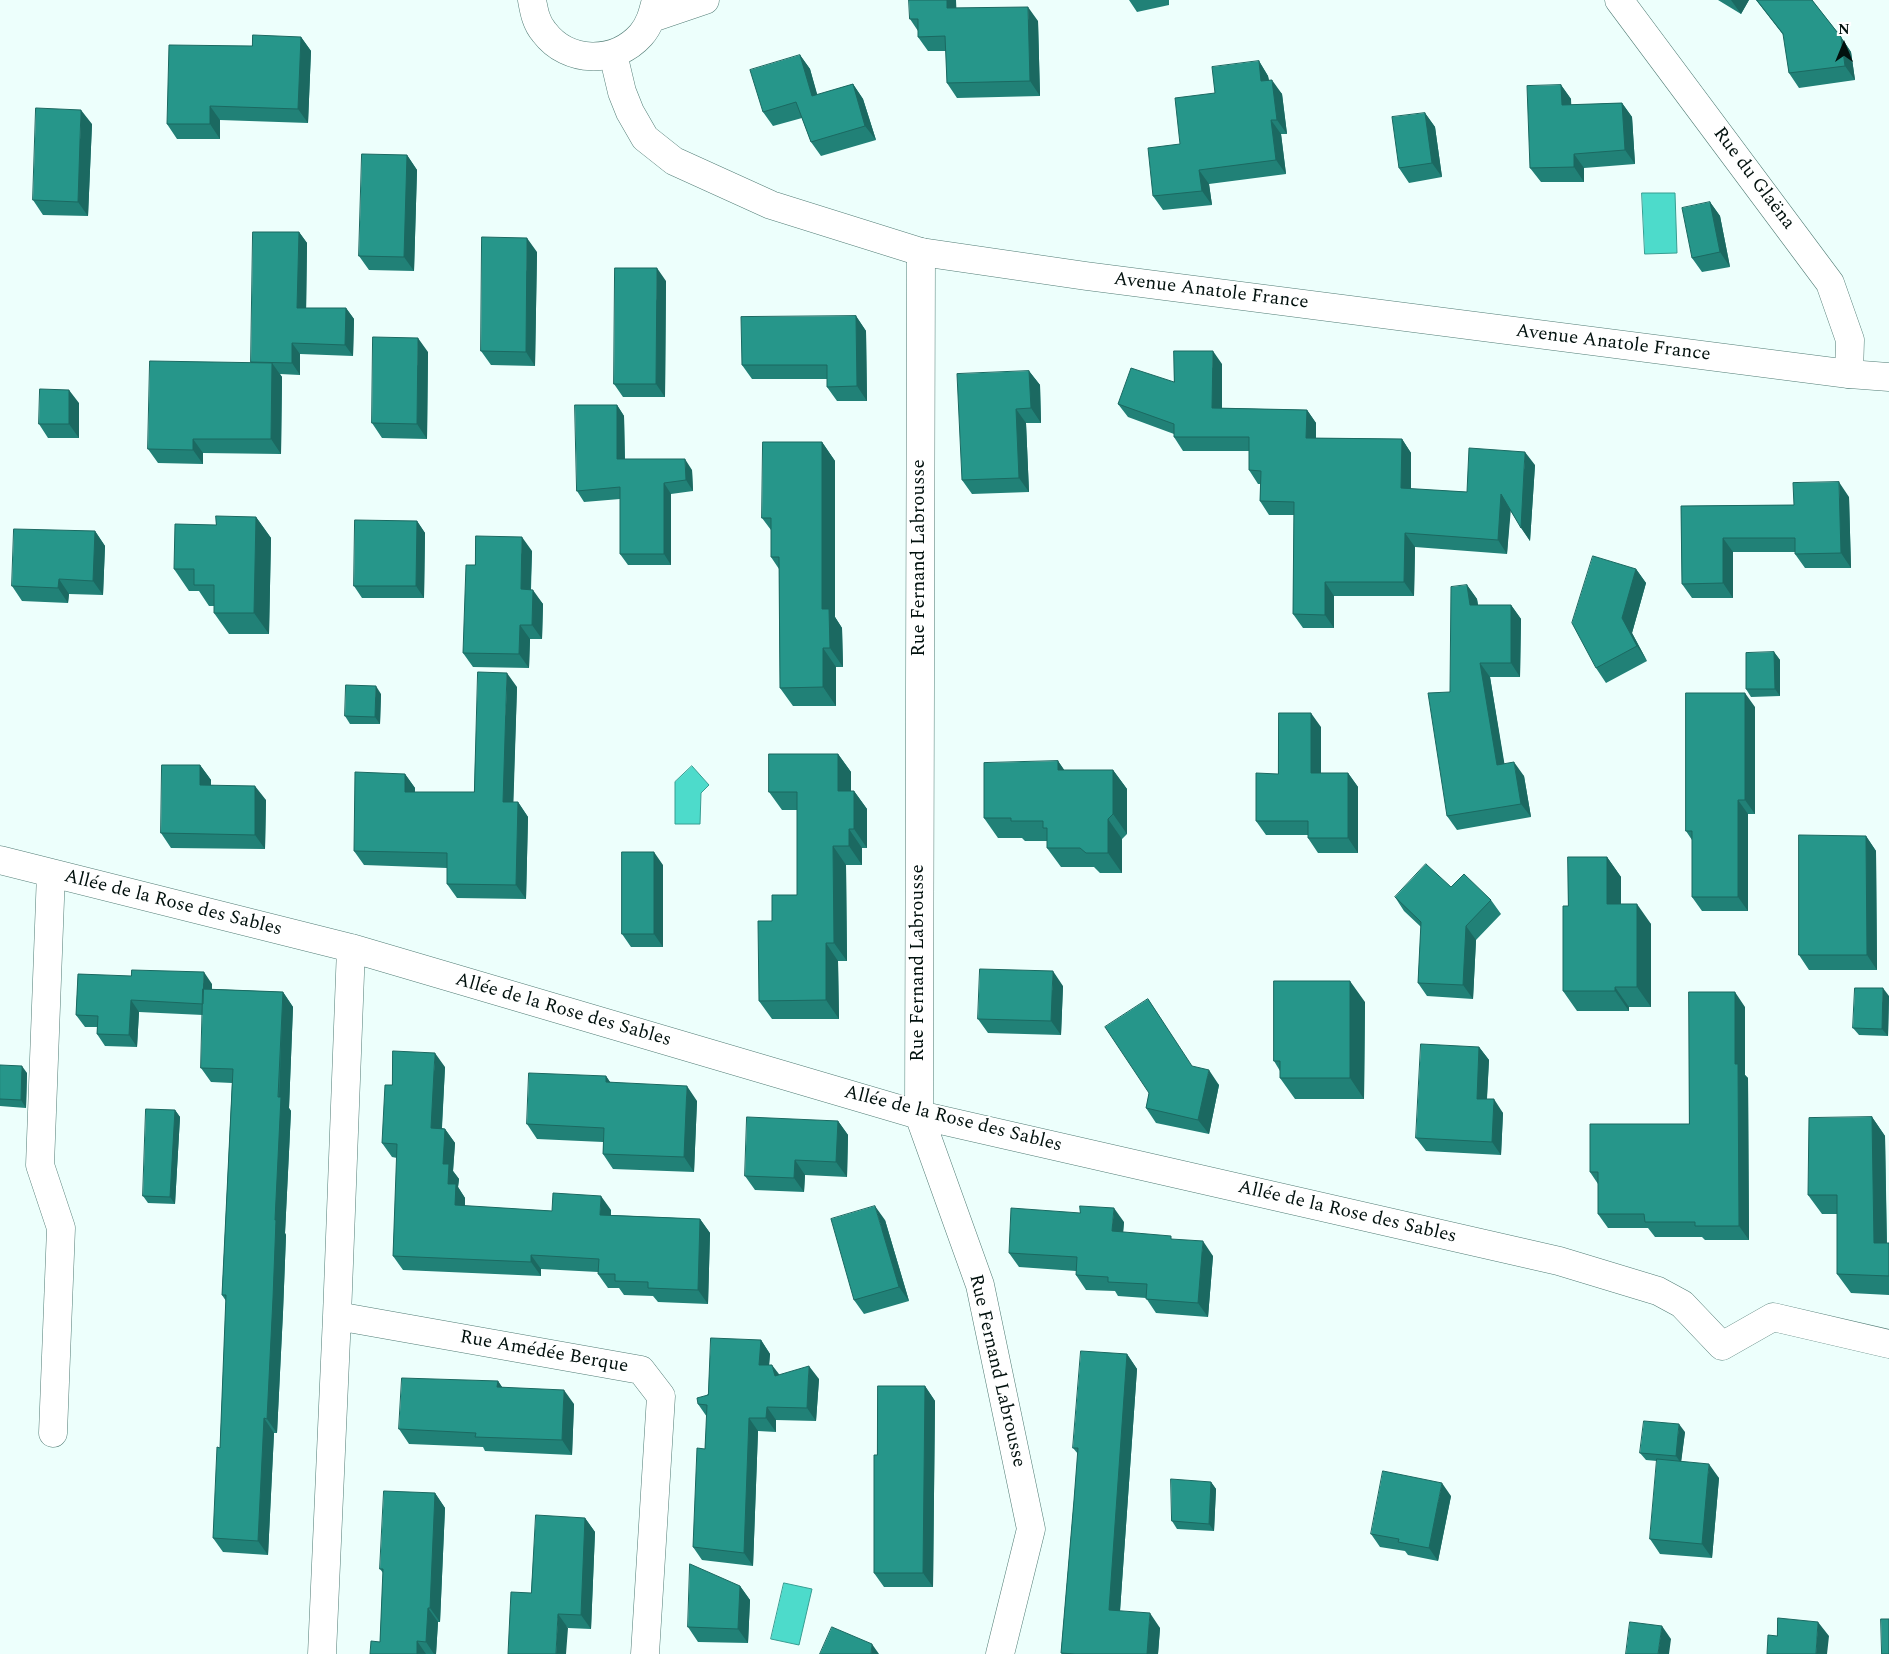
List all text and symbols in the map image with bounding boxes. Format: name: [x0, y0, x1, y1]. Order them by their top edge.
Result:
text: N: [1838, 19, 1850, 40]
north arrow: [1819, 20, 1869, 70]
street label: Rue du Glaëna: [1707, 123, 1799, 235]
street label: Avenue Anatole France: [1112, 269, 1310, 315]
street label: Avenue Anatole France: [1514, 321, 1712, 367]
street label: Rue Fernand Labrousse: [909, 459, 931, 657]
street label: Rue Fernand Labrousse: [908, 864, 930, 1062]
street label: Allée de la Rose des Sables: [62, 866, 284, 942]
street label: Allée de la Rose des Sables: [452, 969, 674, 1053]
street label: Allée de la Rose des Sables: [842, 1082, 1064, 1158]
street label: Allée de la Rose des Sables: [1235, 1177, 1459, 1249]
street label: Rue Fernand Labrousse: [963, 1272, 1029, 1470]
street label: Rue Amédée Berque: [458, 1327, 630, 1379]

